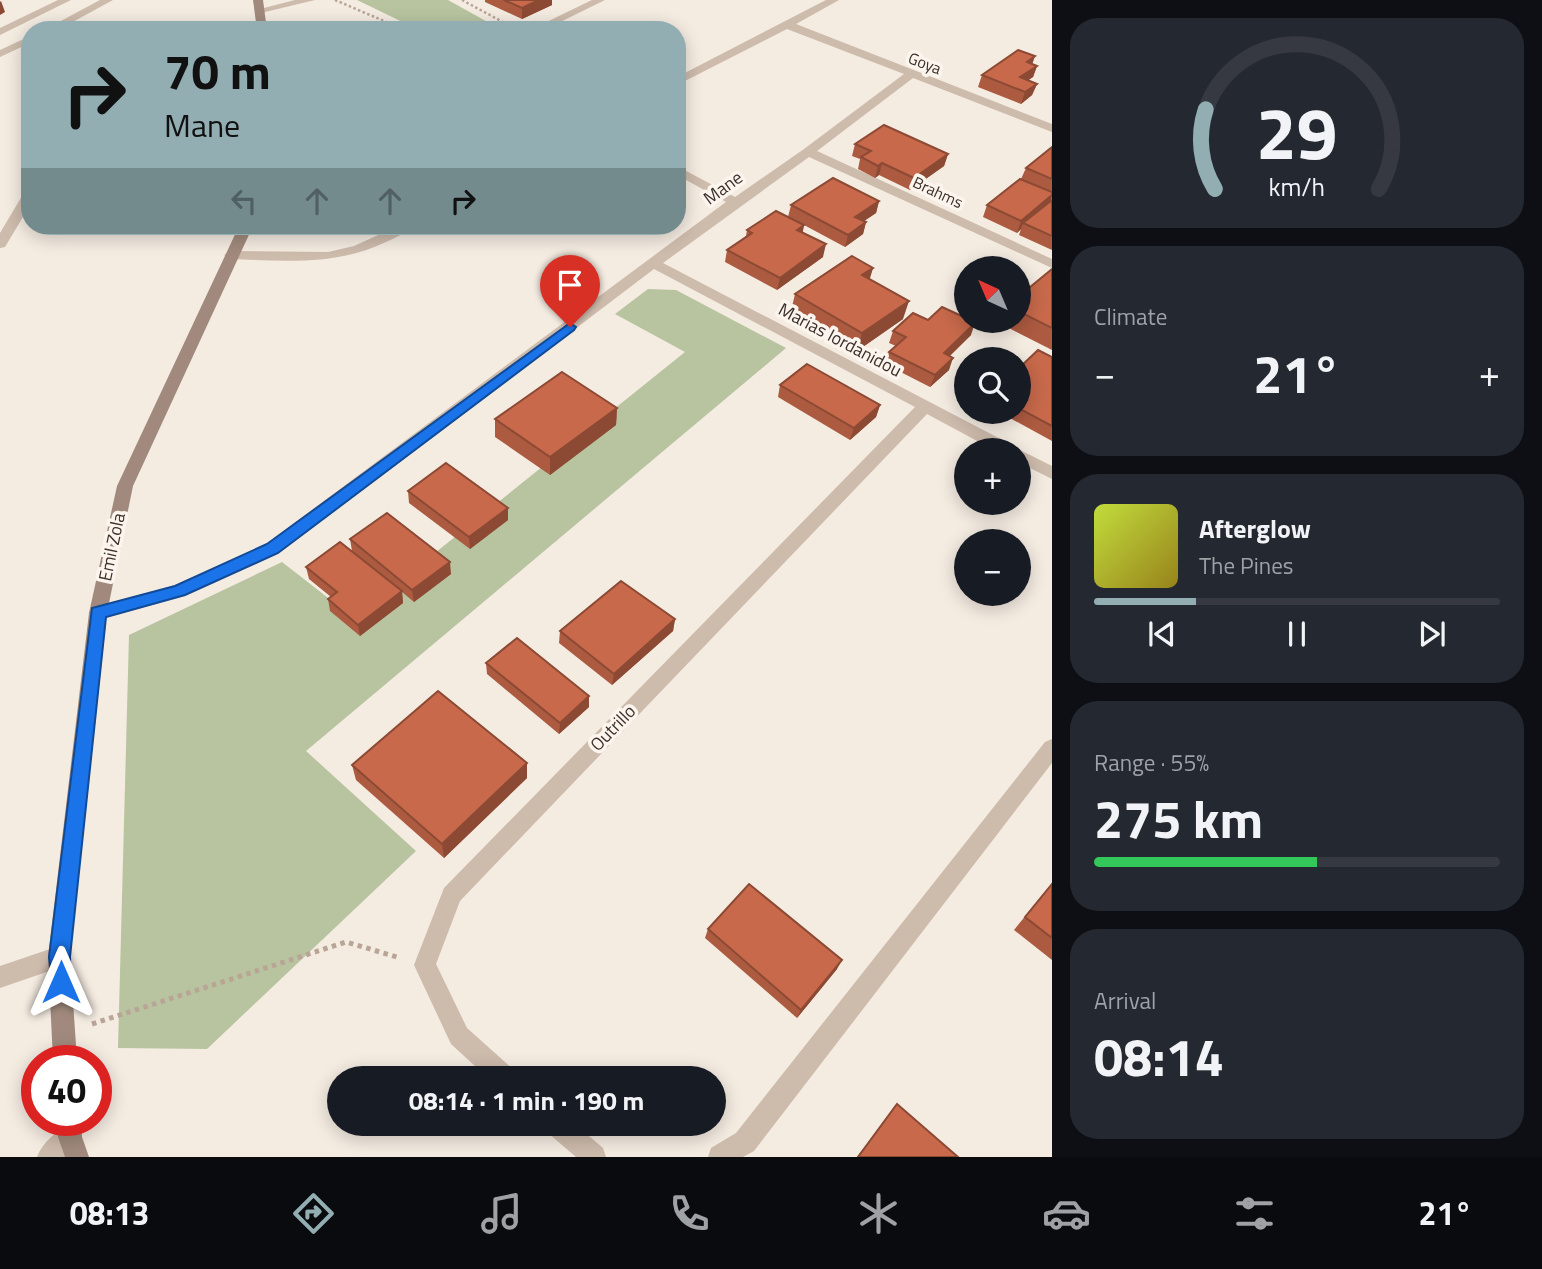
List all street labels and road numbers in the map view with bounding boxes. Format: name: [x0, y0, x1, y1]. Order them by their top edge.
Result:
street label: Goya: [905, 46, 945, 80]
street label: Mane: [697, 164, 748, 211]
street label: Brahms: [909, 170, 967, 214]
street label: Marias Iordanidou: [774, 296, 907, 383]
street label: Emil Zola: [91, 510, 132, 584]
street label: Outrillo: [584, 698, 642, 757]

